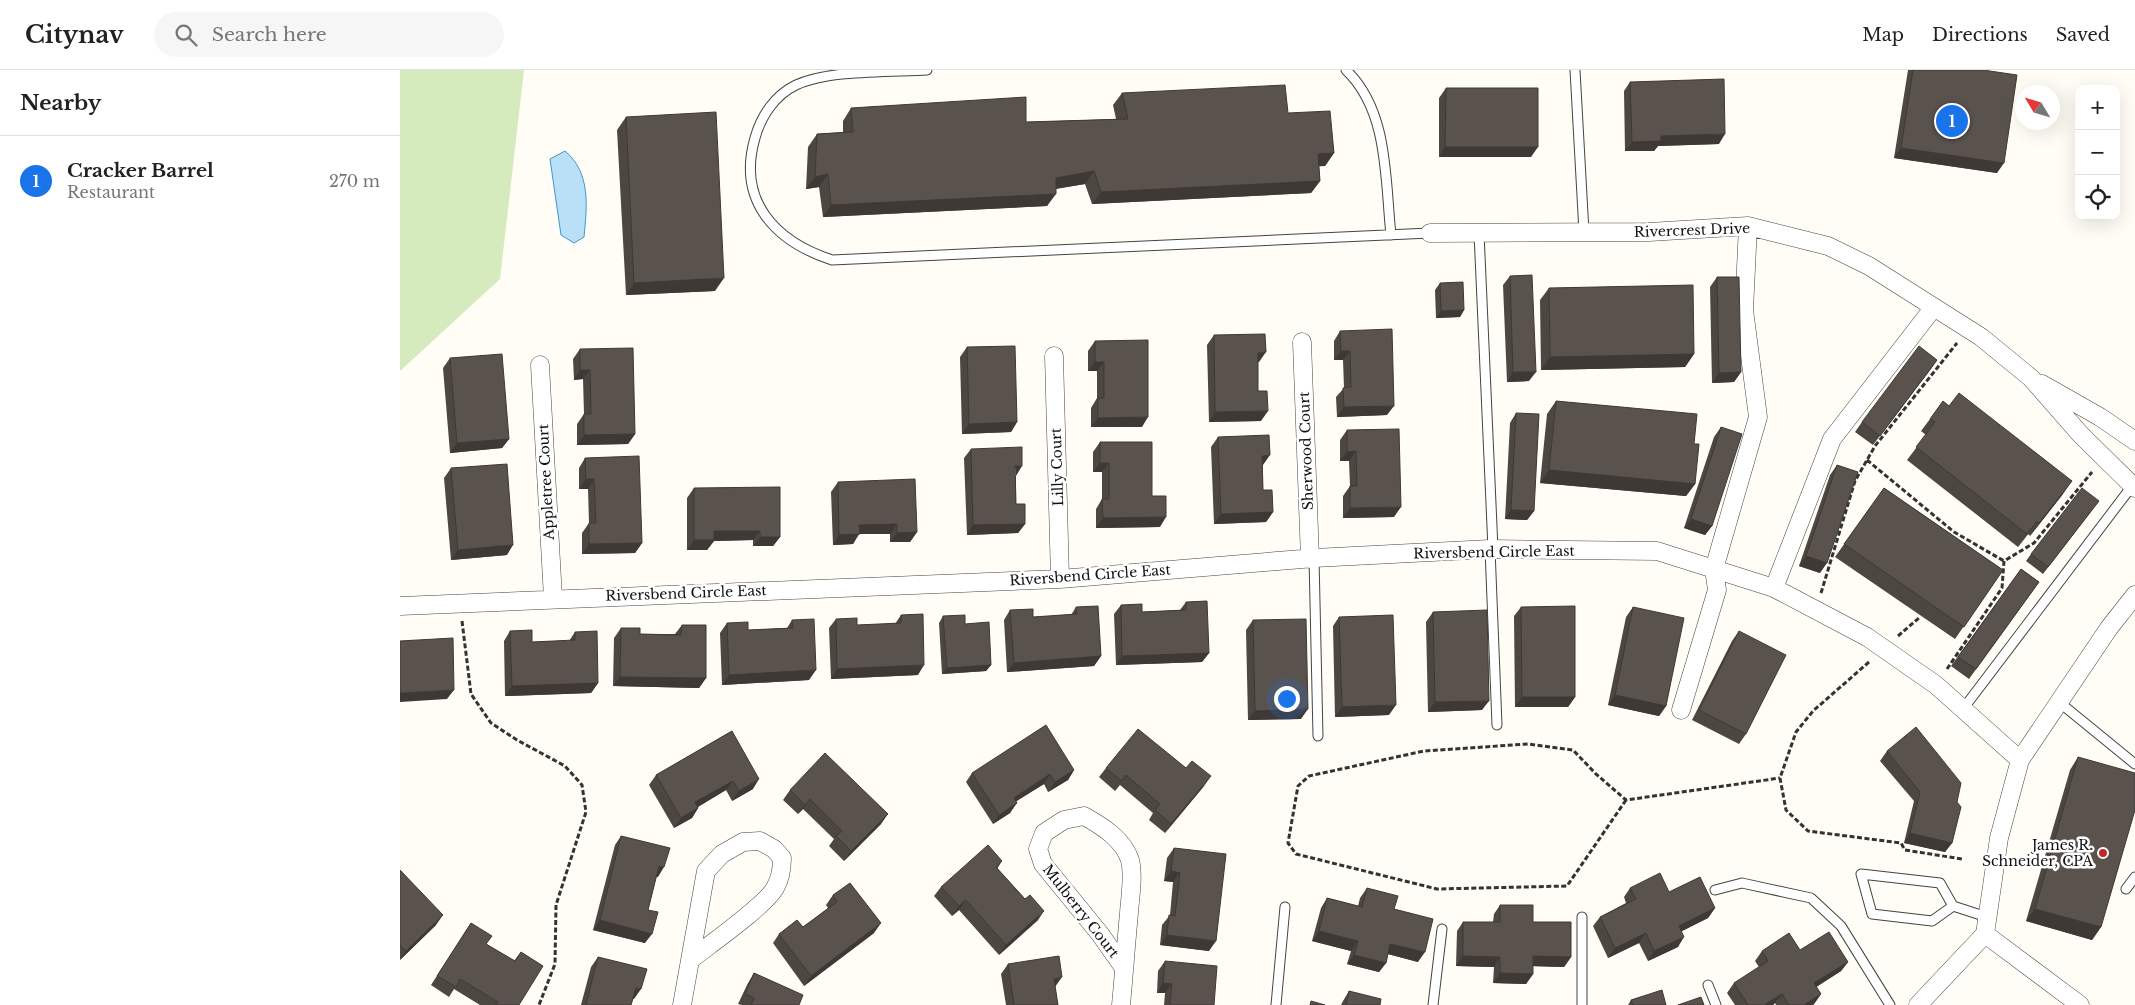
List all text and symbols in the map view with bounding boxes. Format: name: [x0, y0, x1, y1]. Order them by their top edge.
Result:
search box: [154, 12, 504, 57]
text: Citynav: [25, 20, 124, 49]
icon: search: [172, 21, 200, 49]
text: Search here: [212, 23, 327, 46]
text: Map: [1862, 24, 1904, 46]
text: Directions: [1932, 24, 2028, 46]
text: Saved: [2056, 24, 2110, 46]
north arrow: [2015, 85, 2060, 130]
map controls: [2075, 85, 2120, 220]
button: +: [2075, 85, 2120, 130]
text: Nearby: [20, 90, 101, 116]
pin: 1: [1936, 102, 1968, 140]
button: −: [2075, 130, 2120, 175]
text: Cracker Barrel: [67, 159, 214, 182]
text: 1: [33, 171, 39, 191]
text: 270 m: [329, 171, 380, 191]
button: locate: [2075, 175, 2120, 220]
text: Restaurant: [67, 182, 155, 202]
street label: Rivercrest Drive: [1634, 219, 1750, 241]
street label: Sherwood Court: [1295, 391, 1317, 511]
street label: Appletree Court: [534, 423, 558, 541]
street label: Lilly Court: [1047, 427, 1067, 506]
street label: Riversbend Circle East: [1413, 542, 1576, 562]
street label: Riversbend Circle East: [1009, 560, 1172, 590]
street label: Riversbend Circle East: [605, 581, 768, 605]
your location: [1274, 686, 1300, 712]
place label: James R. Schneider, CPA: [1982, 836, 2093, 870]
marker: James R. Schneider, CPA: [2097, 847, 2109, 859]
street label: Mulberry Court: [1039, 861, 1124, 962]

